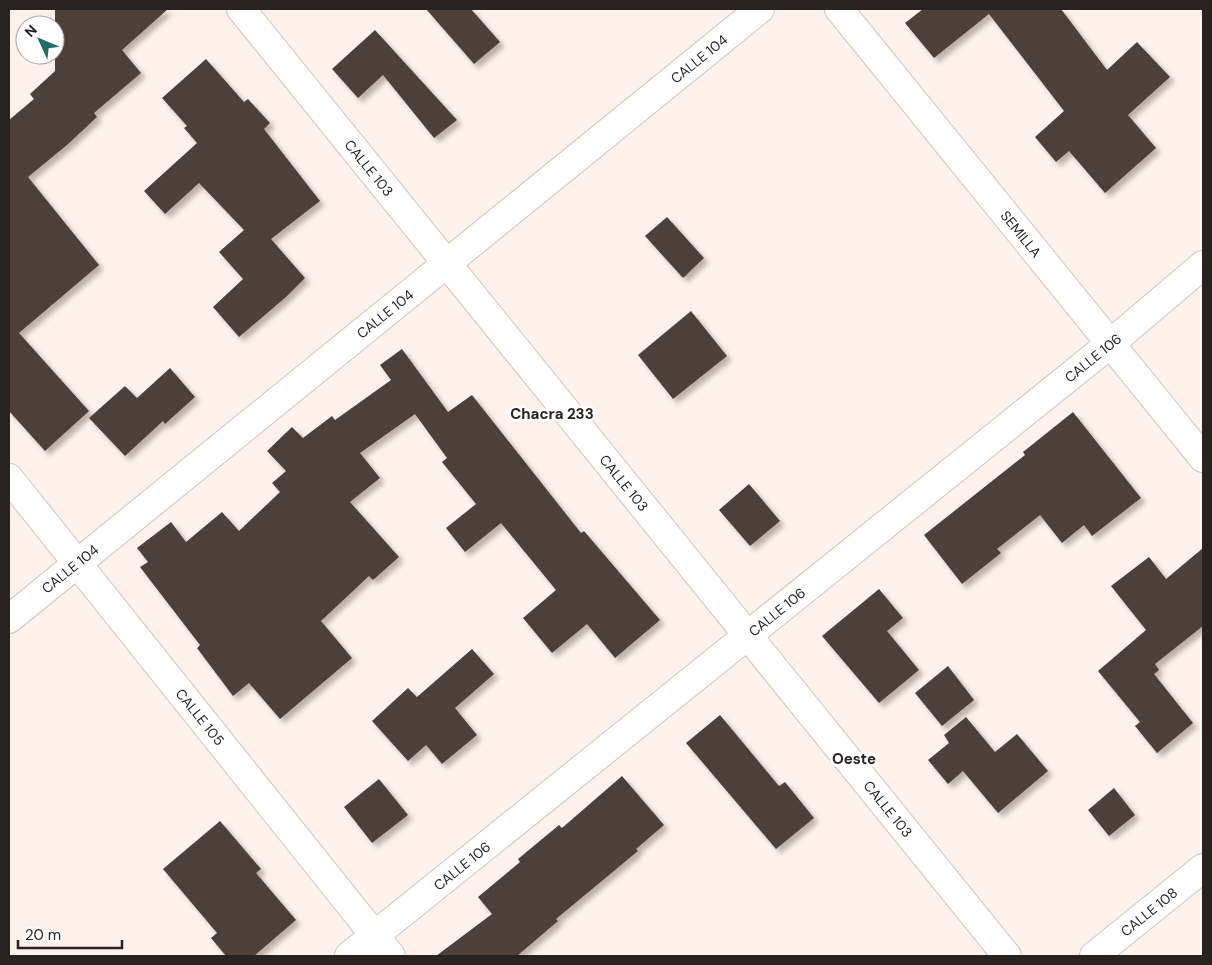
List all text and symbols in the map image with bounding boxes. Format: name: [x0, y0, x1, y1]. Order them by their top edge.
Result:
north arrow: [15, 15, 65, 65]
text: N: [21, 21, 41, 41]
street label: CALLE 104: [667, 30, 731, 87]
street label: CALLE 103: [341, 136, 397, 200]
street label: SEMILLA: [997, 207, 1045, 261]
street label: CALLE 104: [353, 285, 417, 342]
street label: CALLE 106: [1061, 330, 1125, 386]
district label: Chacra 233: [510, 404, 594, 424]
street label: CALLE 103: [596, 451, 652, 515]
street label: CALLE 104: [38, 540, 102, 597]
street label: CALLE 106: [745, 584, 809, 640]
street label: CALLE 105: [172, 685, 228, 749]
district label: Oeste: [832, 749, 876, 769]
street label: CALLE 103: [860, 777, 916, 841]
street label: CALLE 106: [430, 838, 494, 894]
street label: CALLE 108: [1117, 884, 1181, 940]
scale bar: [18, 918, 121, 950]
text: 20 m: [25, 925, 61, 945]

